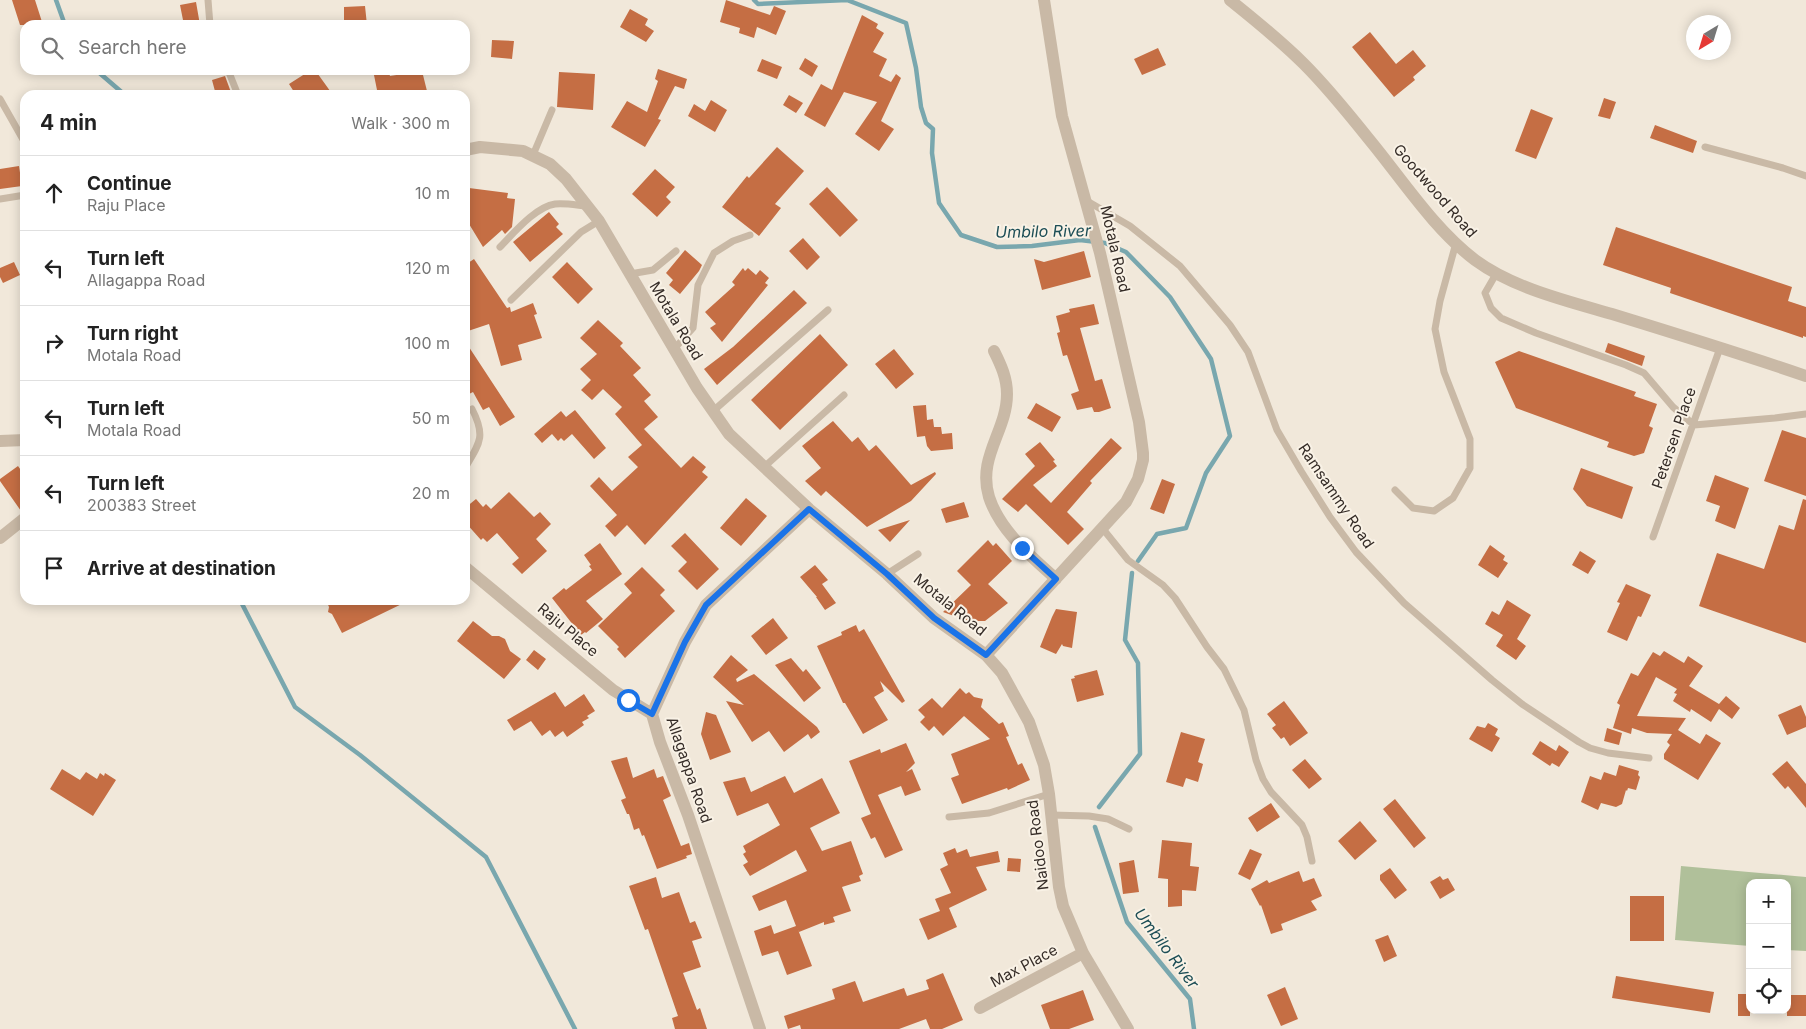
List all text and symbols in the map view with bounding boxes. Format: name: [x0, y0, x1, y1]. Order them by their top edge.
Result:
north arrow: [1686, 15, 1731, 60]
search box: [20, 20, 470, 75]
icon: search: [38, 34, 66, 62]
text: Search here: [78, 36, 187, 59]
text: 4 min: [40, 110, 97, 135]
text: Walk · 300 m: [351, 113, 450, 133]
street label: Goodwood Road: [1390, 140, 1481, 241]
text: Continue: [87, 172, 172, 195]
icon: ahead: [40, 179, 68, 207]
text: 10 m: [415, 183, 450, 203]
text: Raju Place: [87, 195, 166, 215]
street label: Motala Road: [1096, 204, 1135, 294]
water label: Umbilo River: [995, 220, 1092, 242]
text: Turn left: [87, 247, 165, 270]
icon: left: [40, 254, 68, 282]
text: 120 m: [405, 258, 450, 278]
text: Allagappa Road: [87, 270, 205, 290]
street label: Motala Road: [646, 278, 707, 364]
text: Turn right: [87, 322, 178, 345]
icon: right: [40, 329, 68, 357]
text: 100 m: [405, 333, 450, 353]
text: Motala Road: [87, 345, 181, 365]
street label: Petersen Place: [1647, 385, 1700, 491]
text: Turn left: [87, 397, 165, 420]
icon: left: [40, 404, 68, 432]
text: 50 m: [412, 408, 450, 428]
text: Motala Road: [87, 420, 181, 440]
street label: Ramsammy Road: [1294, 440, 1379, 552]
text: Turn left: [87, 472, 165, 495]
icon: left: [40, 479, 68, 507]
text: 20 m: [412, 483, 450, 503]
text: 200383 Street: [87, 495, 196, 515]
route end: [1011, 537, 1034, 560]
icon: arrive: [40, 554, 68, 582]
text: Arrive at destination: [87, 557, 276, 580]
street label: Motala Road: [910, 569, 991, 640]
street label: Raju Place: [534, 599, 603, 661]
route start: [617, 689, 640, 712]
street label: Allagappa Road: [662, 714, 717, 825]
street label: Naidoo Road: [1023, 799, 1052, 891]
map controls: [1746, 879, 1791, 1014]
button: +: [1746, 879, 1791, 924]
water label: Umbilo River: [1130, 904, 1204, 993]
button: −: [1746, 924, 1791, 969]
street label: Max Place: [987, 940, 1061, 991]
button: locate: [1746, 969, 1791, 1014]

